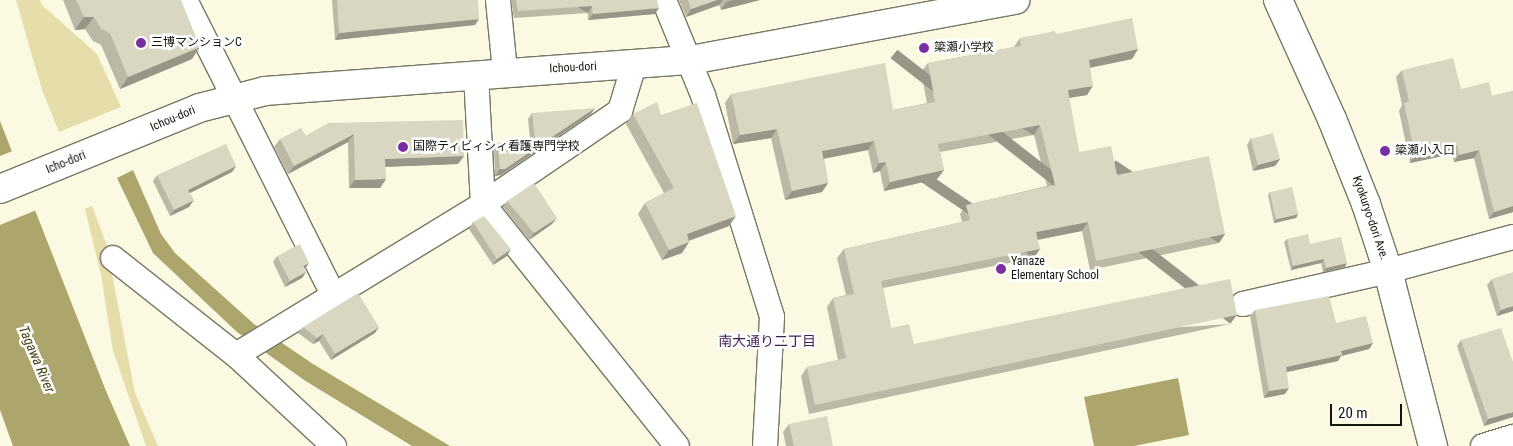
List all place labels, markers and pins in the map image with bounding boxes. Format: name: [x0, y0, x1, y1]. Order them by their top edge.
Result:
place label: 三博マンションC: [151, 36, 242, 50]
marker: 三博マンションC: [135, 37, 147, 49]
place label: 簗瀬小学校: [934, 41, 994, 55]
marker: 簗瀬小学校: [918, 42, 930, 54]
place label: 国際ティビィシィ看護専門学校: [413, 140, 581, 154]
marker: 国際ティビィシィ看護専門学校: [397, 141, 409, 153]
place label: 簗瀬小入口: [1395, 144, 1455, 158]
marker: 簗瀬小入口: [1379, 145, 1391, 157]
place label: Yanaze Elementary School: [1011, 255, 1099, 283]
marker: Yanaze Elementary School: [995, 263, 1007, 275]

